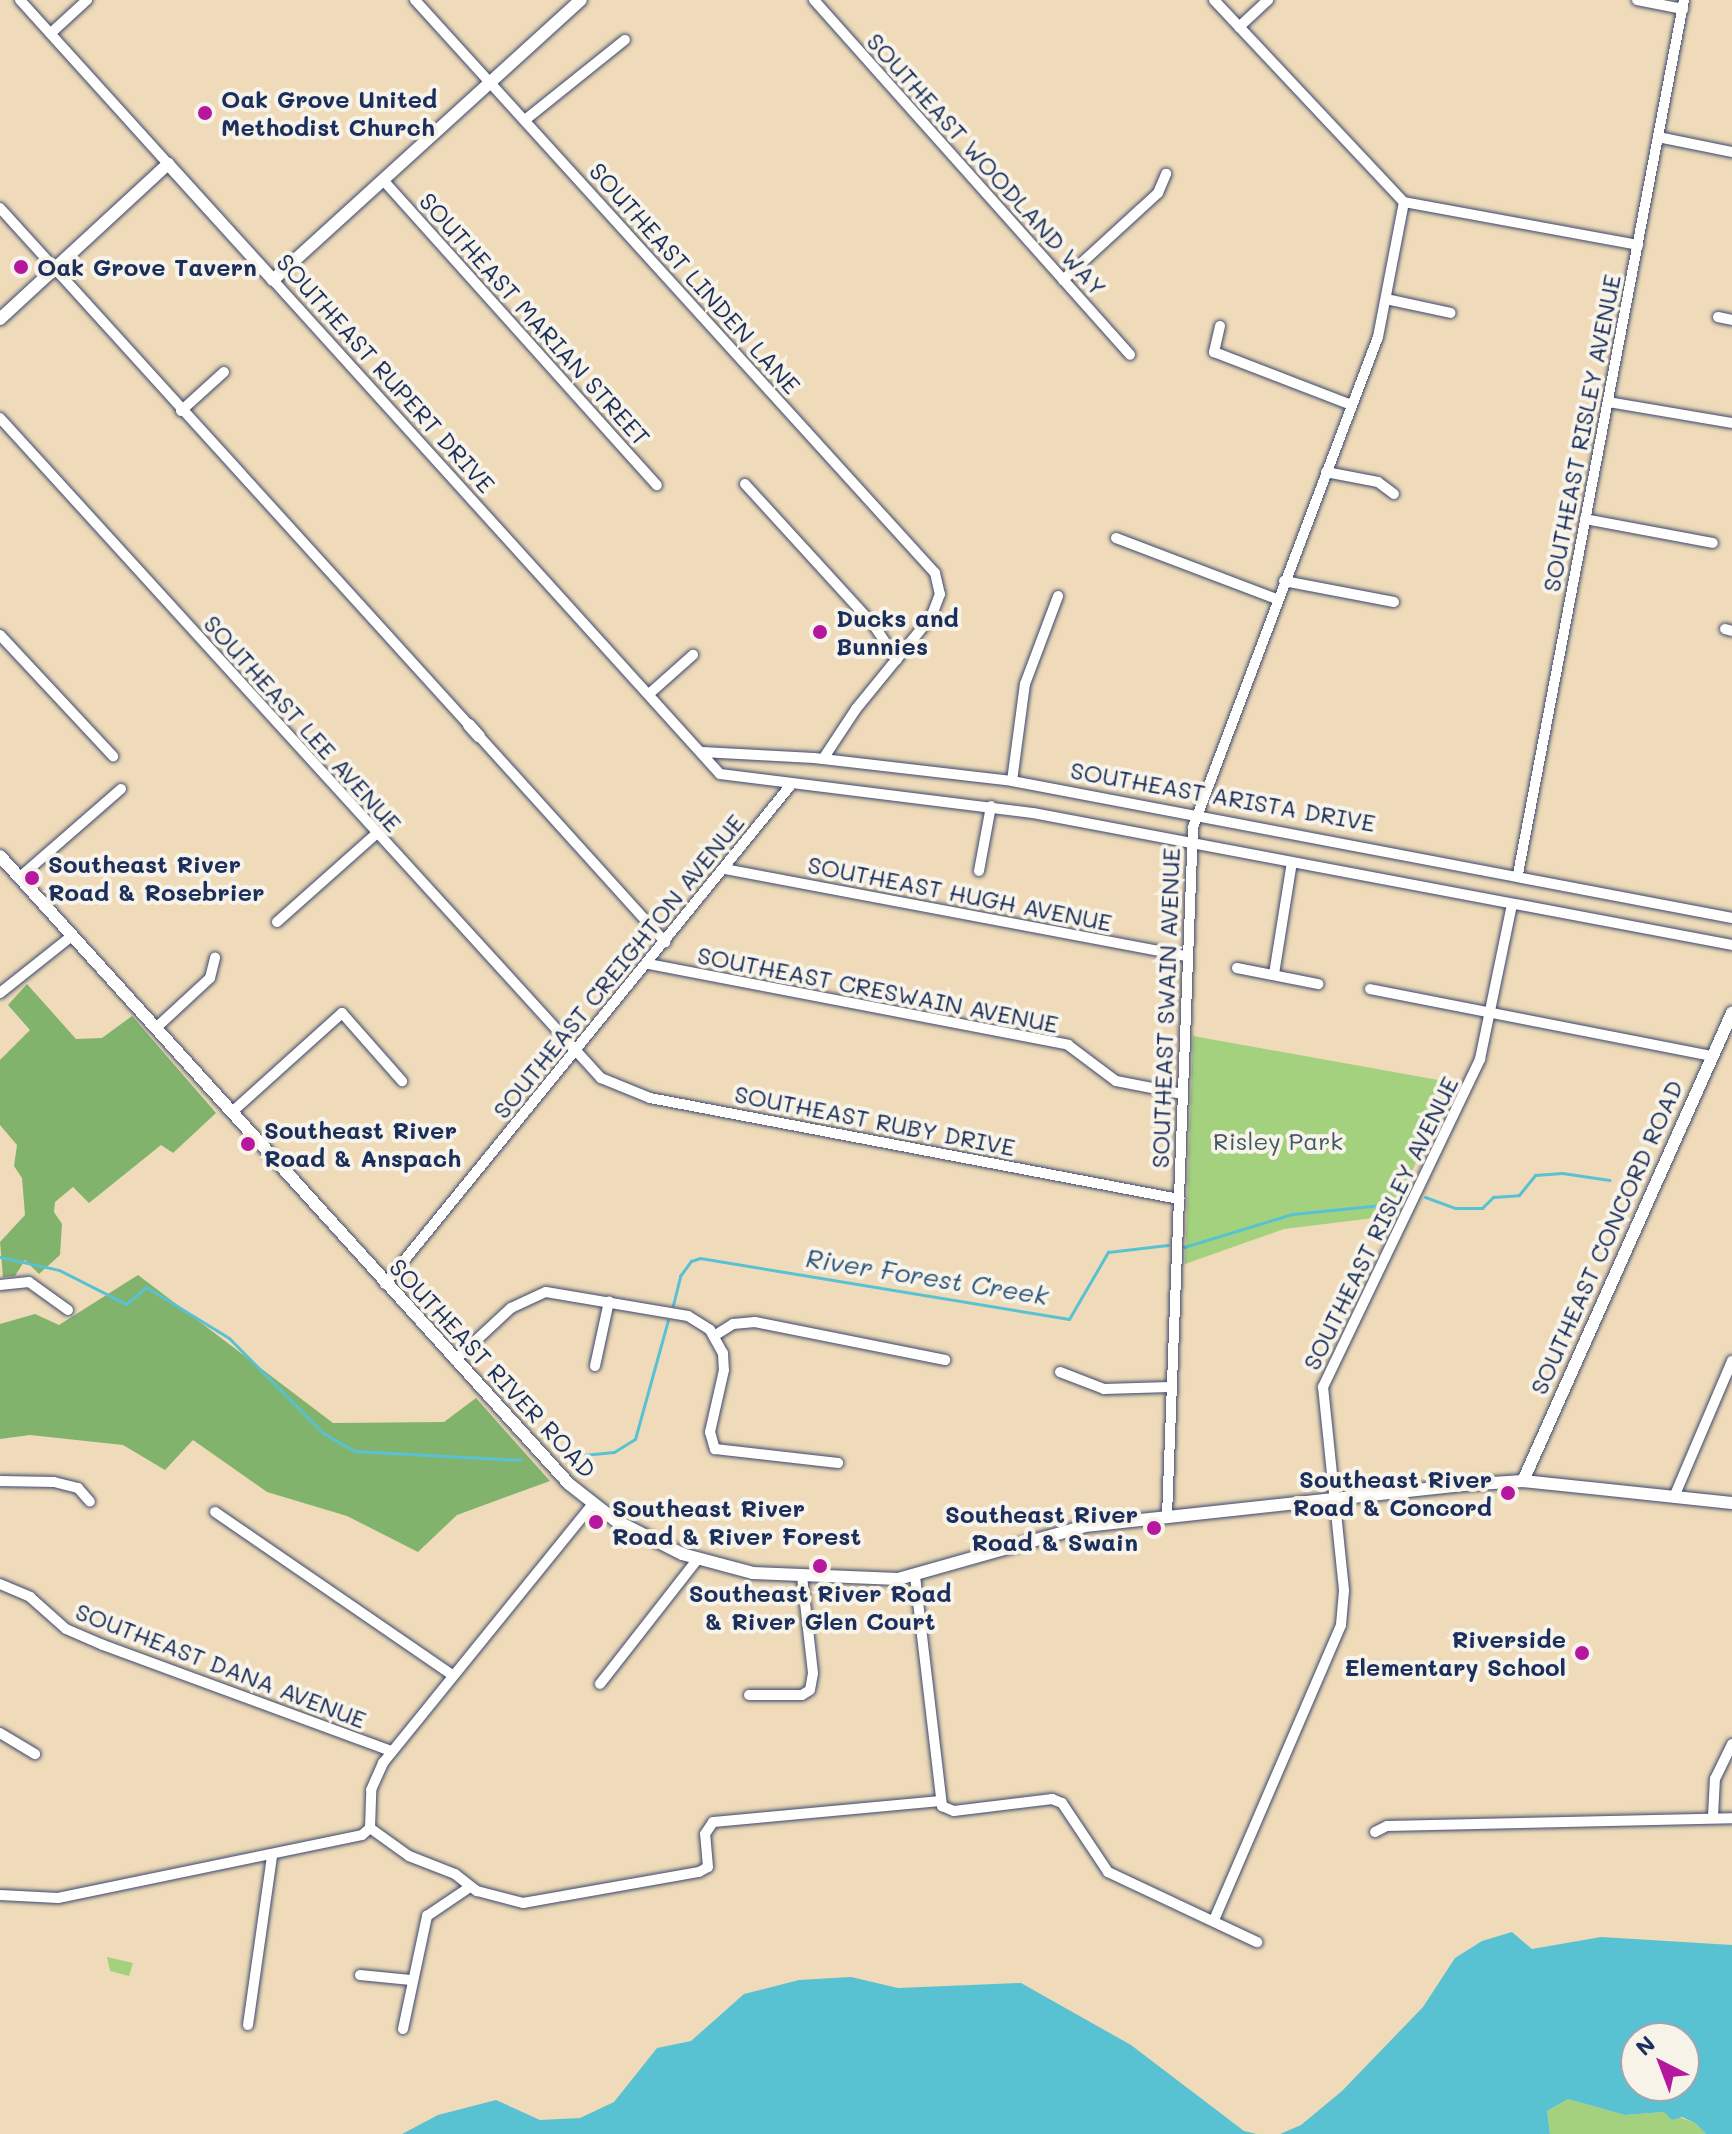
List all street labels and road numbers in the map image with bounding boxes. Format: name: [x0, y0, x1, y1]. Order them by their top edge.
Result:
street label: SOUTHEAST WOODLAND WAY: [861, 27, 1113, 301]
street label: SOUTHEAST LINDEN LANE: [584, 156, 806, 400]
street label: SOUTHEAST MARIAN STREET: [414, 186, 656, 452]
street label: SOUTHEAST RUPERT DRIVE: [271, 248, 501, 498]
street label: SOUTHEAST RISLEY AVENUE: [1536, 272, 1626, 594]
street label: SOUTHEAST LEE AVENUE: [198, 609, 408, 837]
street label: SOUTHEAST ARISTA DRIVE: [1068, 755, 1378, 837]
street label: SOUTHEAST CREIGHTON AVENUE: [486, 808, 750, 1124]
street label: SOUTHEAST SWAIN AVENUE: [1145, 847, 1185, 1169]
street label: SOUTHEAST HUGH AVENUE: [805, 849, 1115, 937]
street label: SOUTHEAST CRESWAIN AVENUE: [695, 940, 1061, 1038]
street label: SOUTHEAST RISLEY AVENUE: [1296, 1072, 1464, 1374]
street label: SOUTHEAST CONCORD ROAD: [1524, 1075, 1688, 1399]
street label: SOUTHEAST RUBY DRIVE: [732, 1079, 1018, 1161]
street label: SOUTHEAST RIVER ROAD: [384, 1252, 602, 1484]
street label: SOUTHEAST DANA AVENUE: [72, 1596, 370, 1734]

